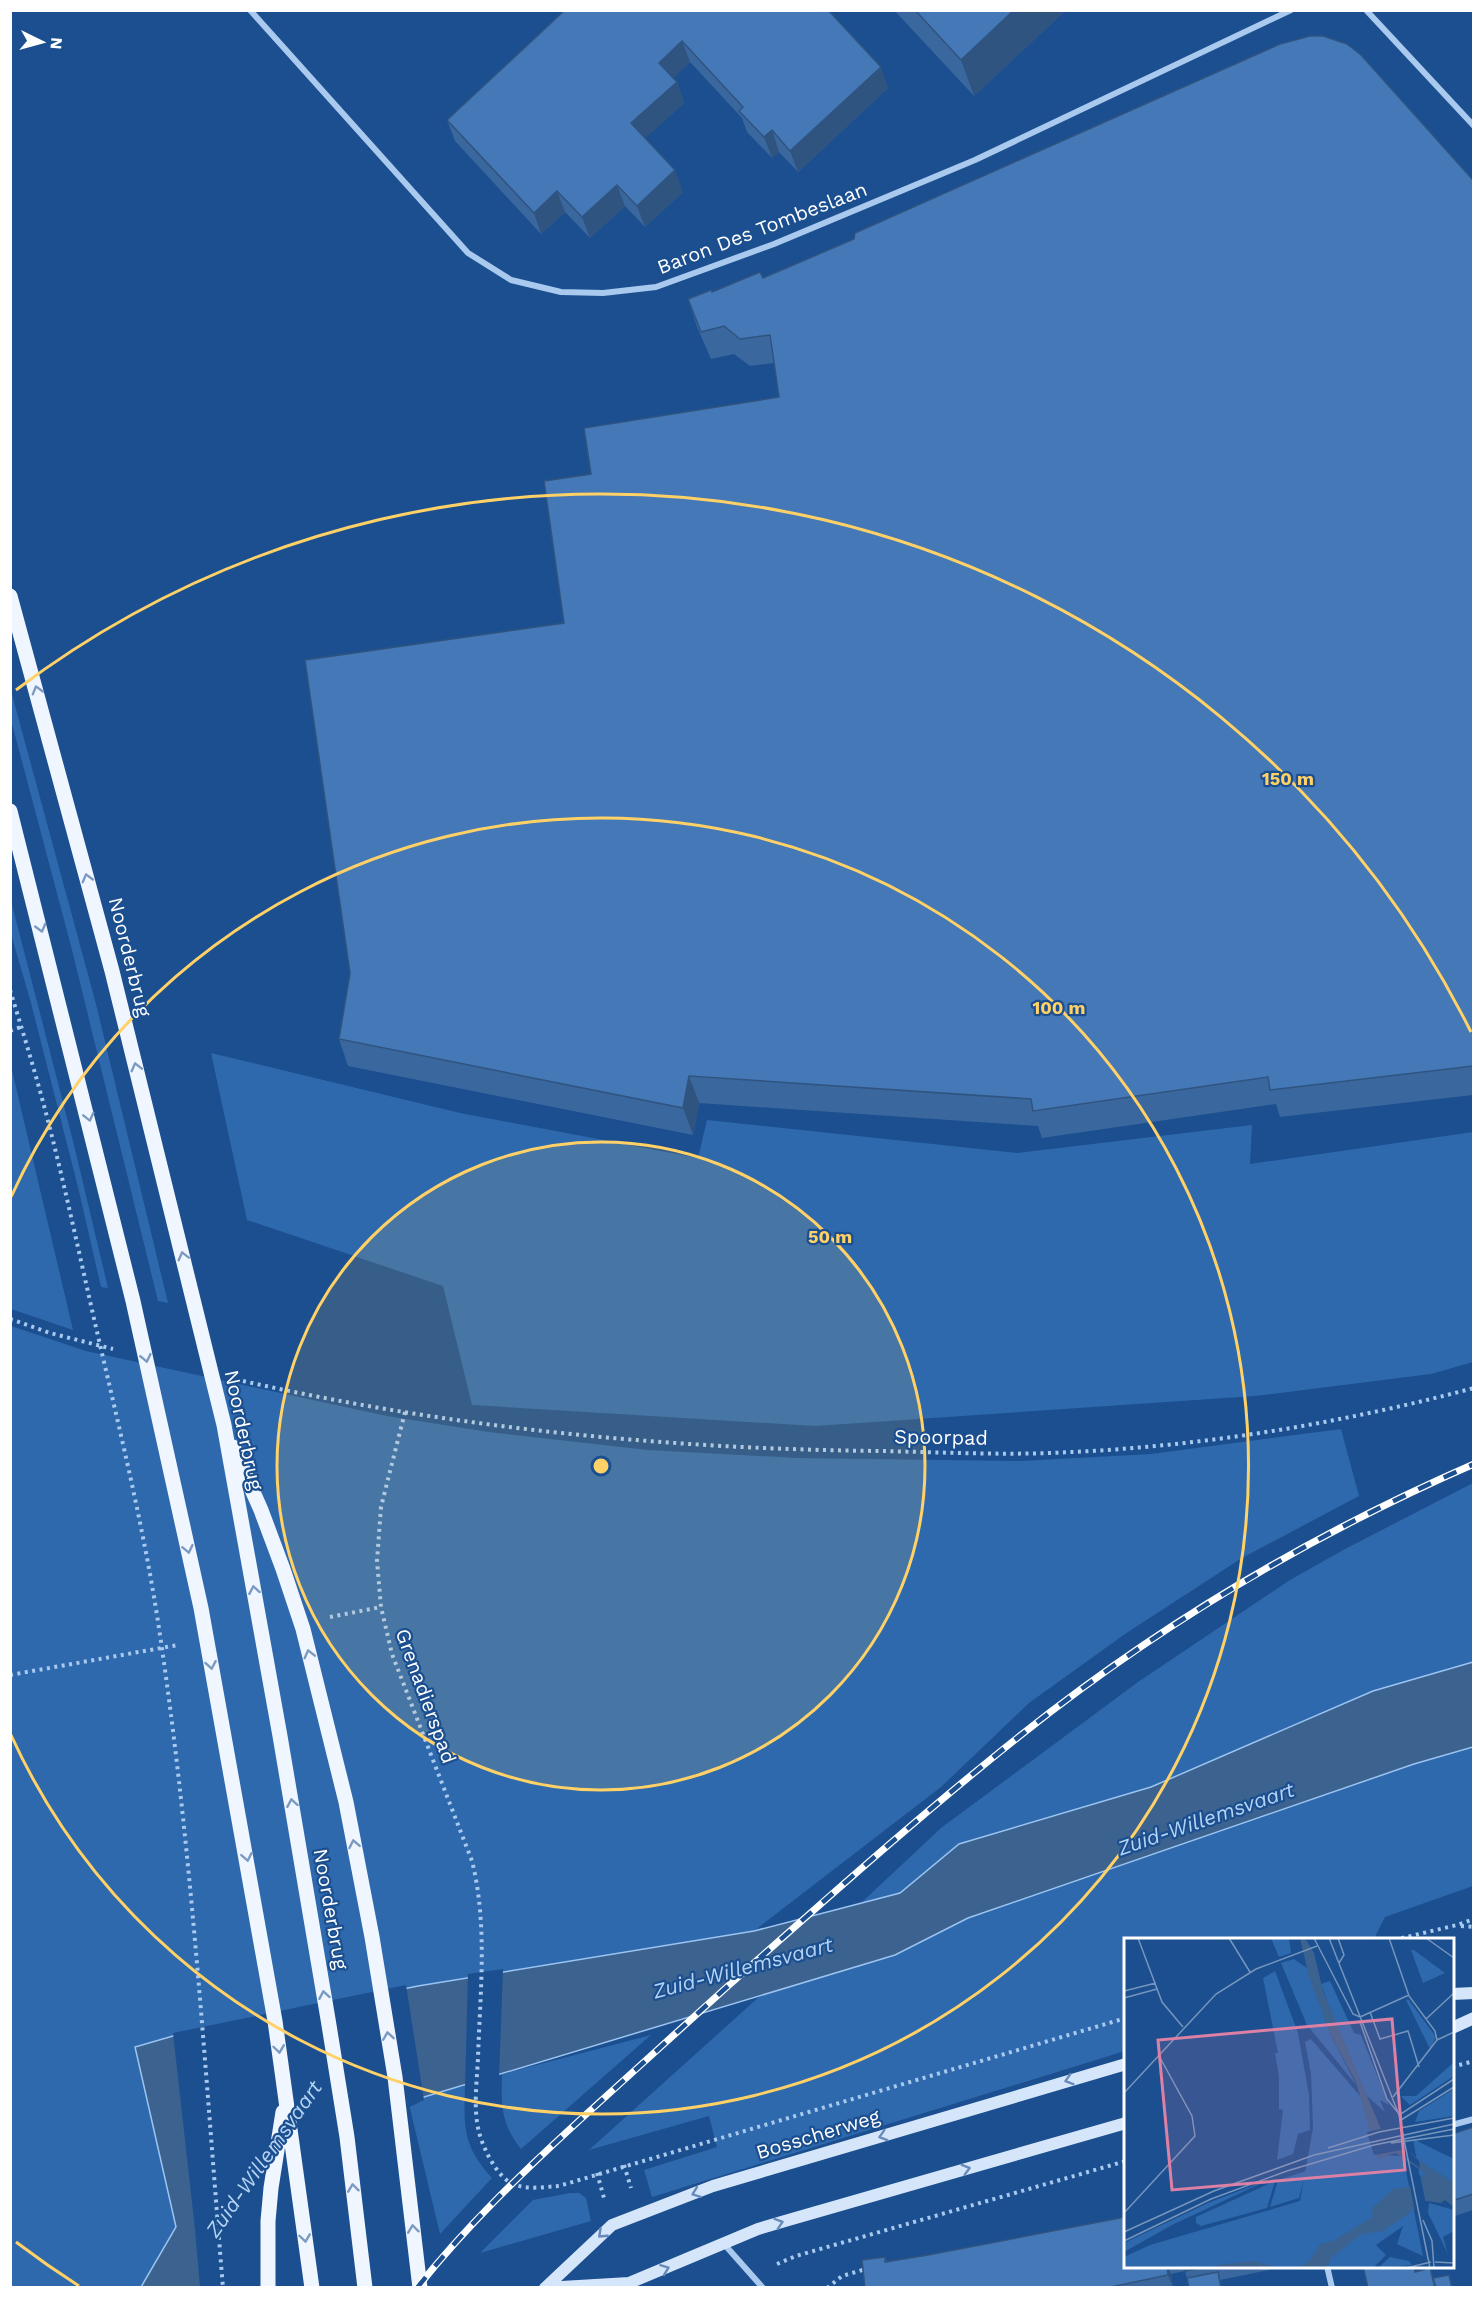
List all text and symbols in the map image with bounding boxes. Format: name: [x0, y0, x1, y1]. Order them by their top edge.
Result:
north arrow: [12, 12, 72, 72]
text: N: [46, 37, 66, 50]
street label: Baron Des Tombeslaan: [654, 177, 870, 279]
one-way arrow: [31, 685, 44, 695]
text: 150 m: [1262, 768, 1314, 789]
one-way arrow: [82, 873, 95, 883]
street label: Noorderbrug: [104, 895, 157, 1020]
one-way arrow: [34, 923, 46, 933]
text: 100 m: [1032, 997, 1086, 1018]
one-way arrow: [130, 1062, 143, 1072]
one-way arrow: [81, 1112, 94, 1122]
text: 50 m: [808, 1226, 852, 1247]
one-way arrow: [177, 1251, 190, 1261]
one-way arrow: [139, 1353, 152, 1363]
street label: Noorderbrug: [220, 1368, 269, 1493]
street label: Spoorpad: [894, 1424, 988, 1450]
centre of rings: [591, 1456, 611, 1476]
one-way arrow: [181, 1543, 194, 1553]
one-way arrow: [248, 1585, 261, 1595]
street label: Grenadierspad: [391, 1625, 461, 1767]
one-way arrow: [304, 1650, 316, 1660]
one-way arrow: [205, 1661, 217, 1670]
water label: Zuid-Willemsvaart: [1113, 1776, 1298, 1861]
one-way arrow: [286, 1798, 298, 1807]
one-way arrow: [348, 1839, 361, 1849]
street label: Noorderbrug: [309, 1847, 353, 1972]
one-way arrow: [240, 1852, 253, 1862]
water label: Zuid-Willemsvaart: [649, 1931, 836, 2004]
inset map: [1124, 1938, 1454, 2268]
one-way arrow: [318, 1990, 331, 2000]
one-way arrow: [383, 2031, 395, 2041]
one-way arrow: [272, 2045, 285, 2054]
one-way arrow: [1064, 2073, 1075, 2085]
water label: Zuid-Willemsvaart: [200, 2075, 327, 2243]
street label: Bosscherweg: [753, 2104, 883, 2164]
one-way arrow: [878, 2129, 888, 2141]
one-way arrow: [960, 2164, 971, 2176]
one-way arrow: [347, 2183, 359, 2192]
one-way arrow: [691, 2185, 702, 2198]
one-way arrow: [773, 2218, 784, 2230]
one-way arrow: [408, 2225, 420, 2234]
one-way arrow: [598, 2227, 609, 2238]
one-way arrow: [299, 2234, 311, 2243]
one-way arrow: [659, 2263, 670, 2276]

